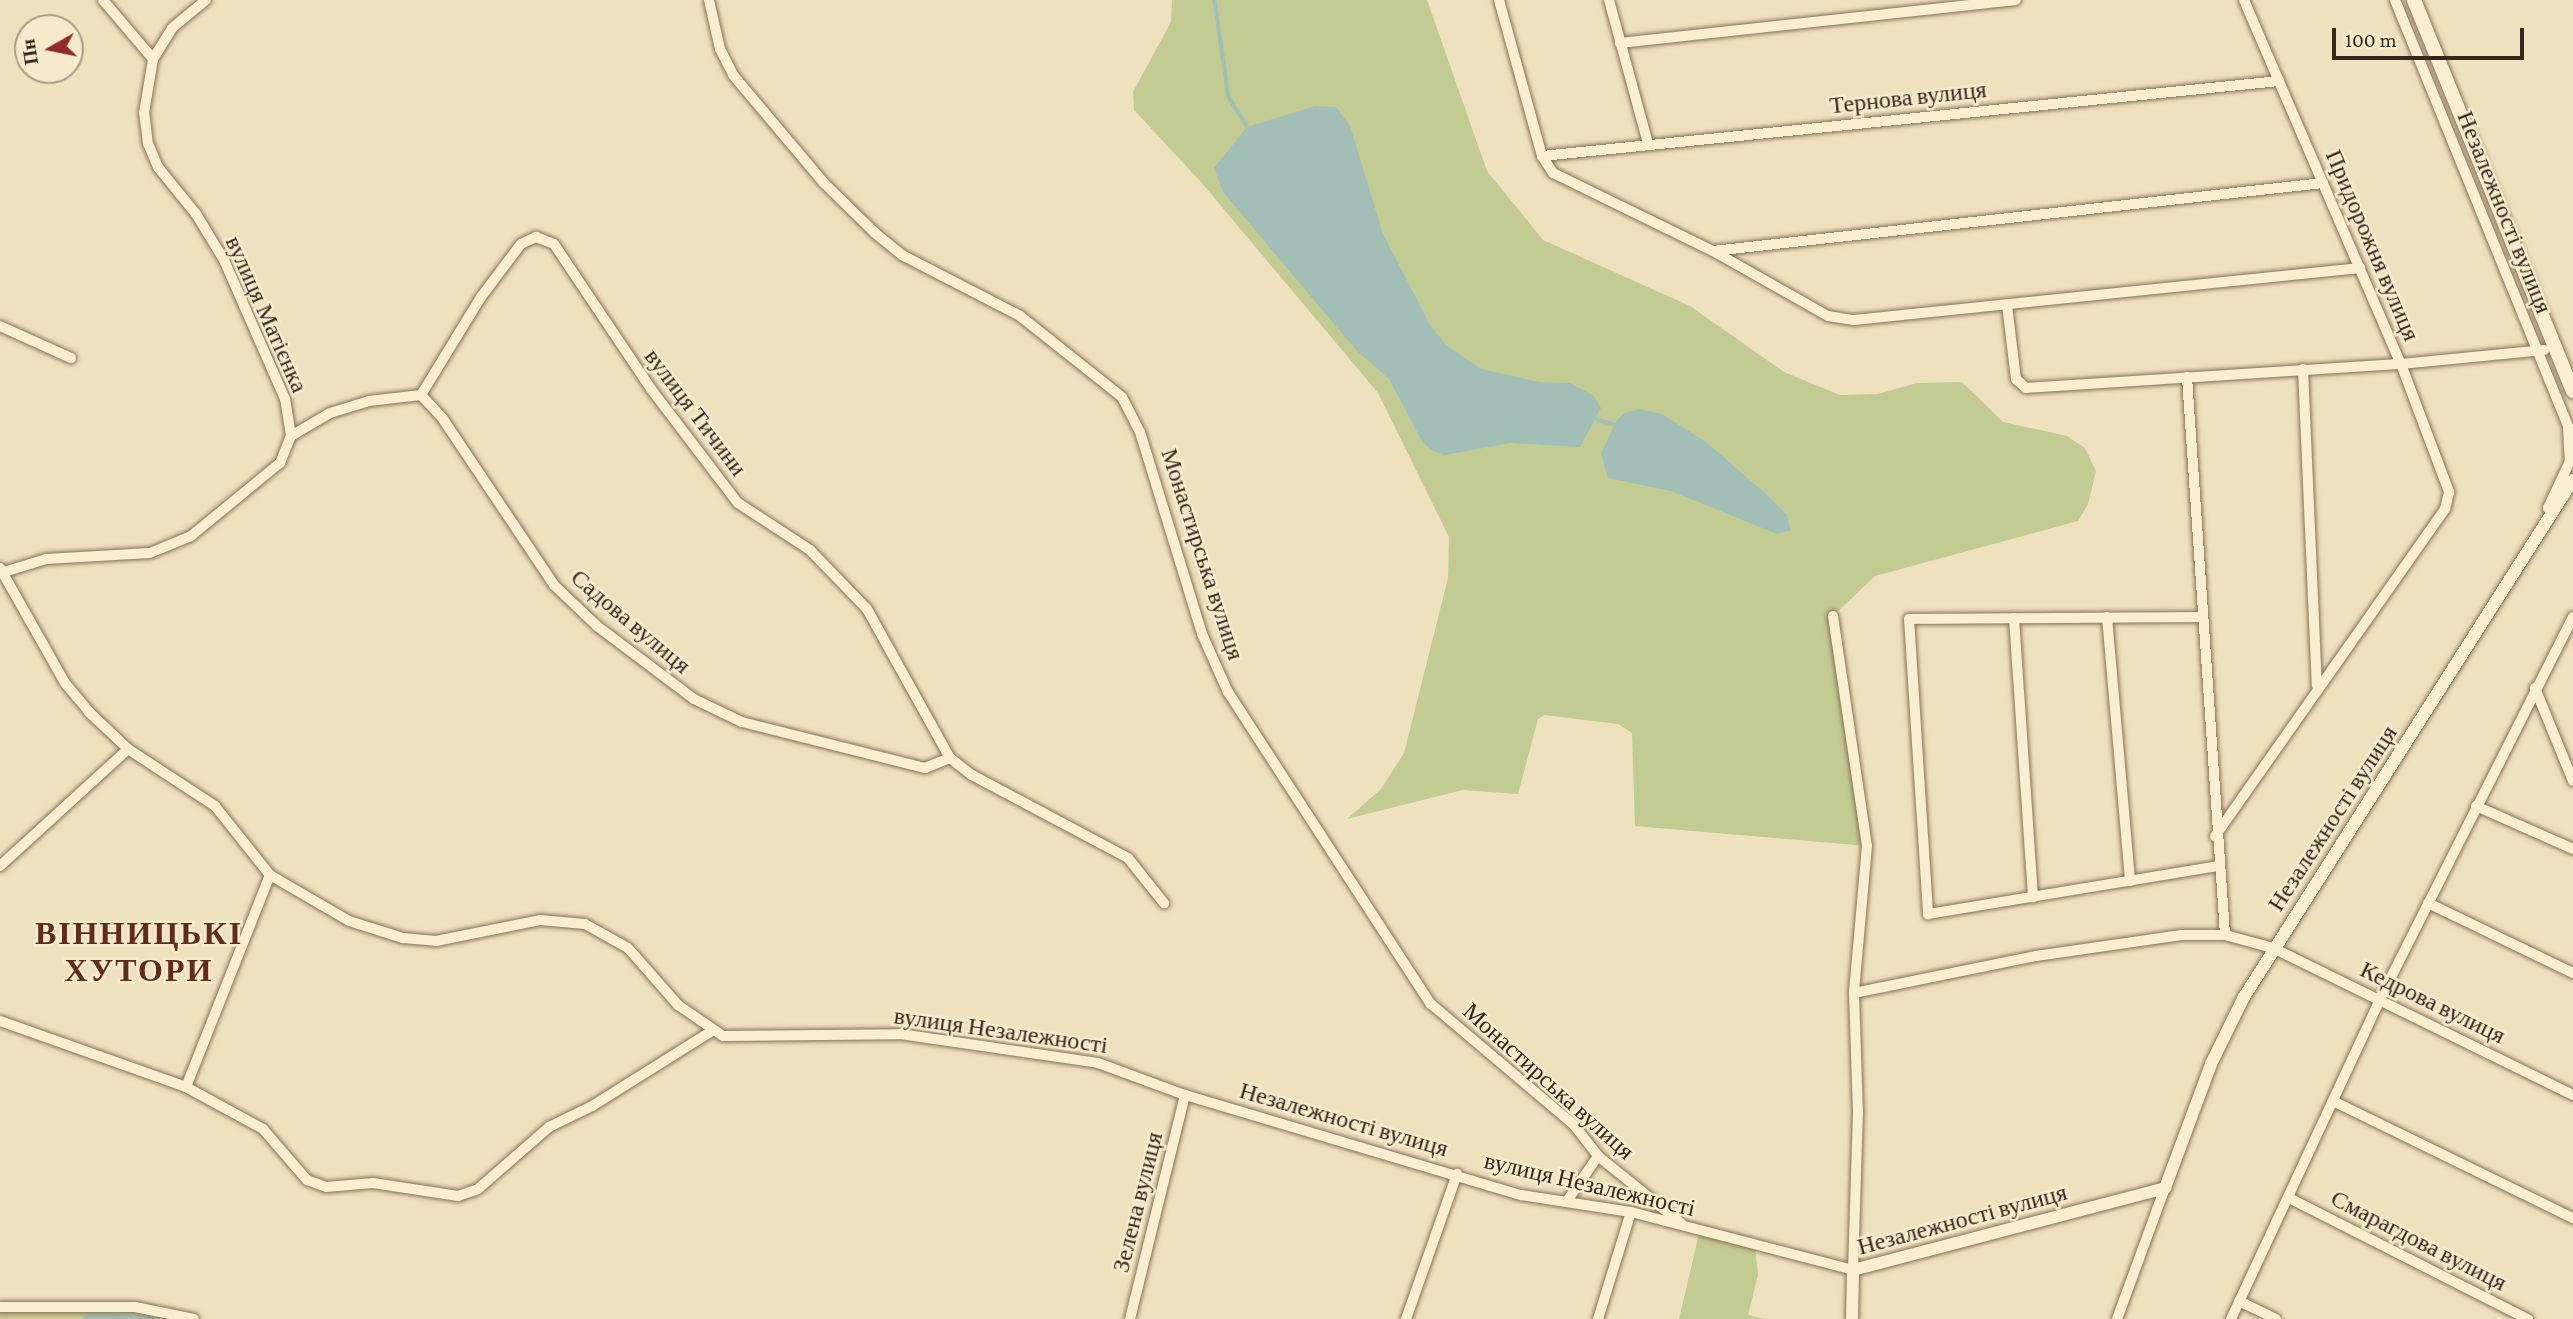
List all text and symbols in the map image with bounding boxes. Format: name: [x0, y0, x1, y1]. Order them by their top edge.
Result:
north arrow: [14, 14, 84, 84]
scale bar: [2335, 14, 2528, 58]
text: 100 m: [2345, 28, 2397, 52]
text: Пн: [17, 38, 42, 66]
street label: Тернова вулиця: [1828, 74, 1988, 120]
street label: Незалежності вулиця: [2451, 107, 2559, 317]
street label: Придорожня вулиця: [2320, 145, 2426, 345]
street label: вулиця Матієнка: [220, 231, 314, 397]
street label: вулиця Тичини: [639, 343, 753, 481]
street label: Монастирська вулиця: [1155, 445, 1251, 663]
street label: Садова вулиця: [565, 563, 697, 679]
street label: Незалежності вулиця: [2261, 720, 2403, 916]
district label: ВІННИЦЬКІ ХУТОРИ: [36, 915, 242, 990]
street label: Кедрова вулиця: [2356, 954, 2510, 1050]
street label: Монастирська вулиця: [1457, 997, 1641, 1165]
street label: вулиця Незалежності: [892, 1001, 1110, 1059]
street label: Незалежності вулиця: [1236, 1075, 1452, 1163]
street label: Зелена вулиця: [1106, 1129, 1168, 1275]
street label: вулиця Незалежності: [1482, 1146, 1698, 1222]
street label: Незалежності вулиця: [1854, 1177, 2070, 1261]
street label: Смарагдова вулиця: [2326, 1183, 2512, 1297]

